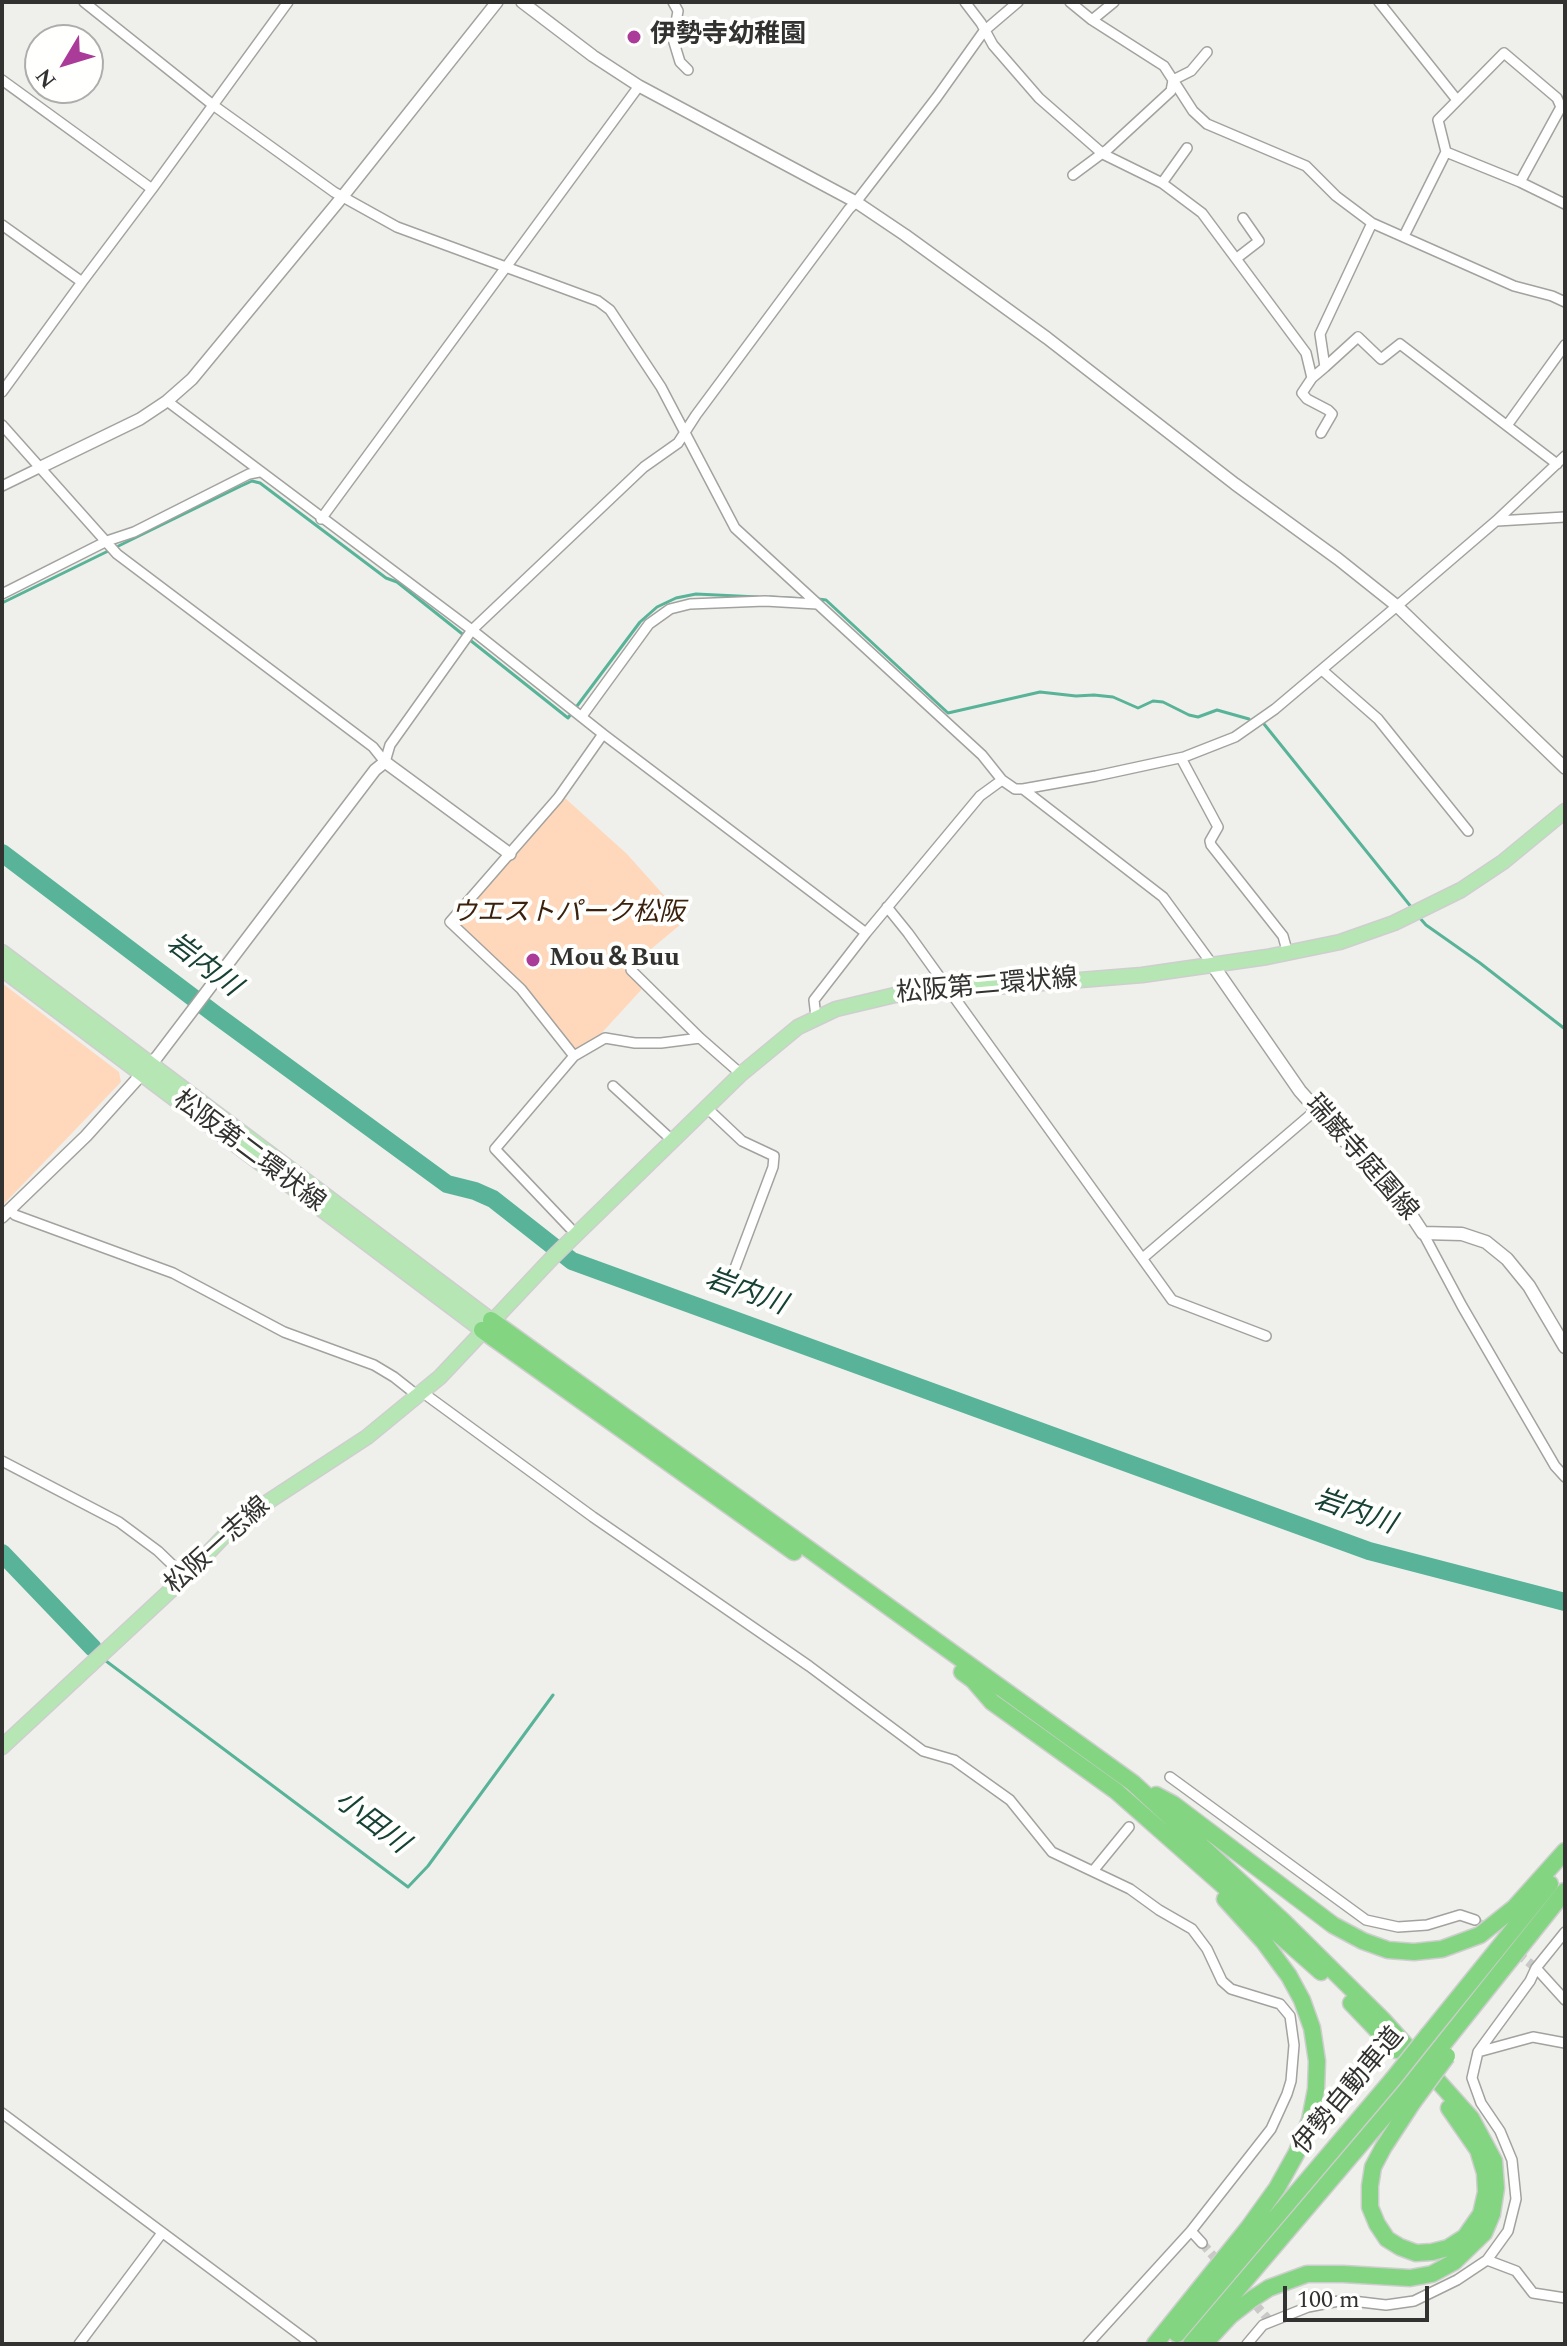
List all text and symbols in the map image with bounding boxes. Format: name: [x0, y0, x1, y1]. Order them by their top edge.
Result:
place label: 伊勢寺幼稚園: [650, 21, 806, 53]
north arrow: [24, 24, 104, 104]
marker: 伊勢寺幼稚園: [625, 28, 643, 46]
text: N: [28, 61, 65, 95]
park label: ウエストパーク松阪: [451, 899, 685, 931]
water label: 岩内川: [158, 928, 246, 1006]
place label: Mou＆Buu: [549, 944, 679, 976]
marker: Mou＆Buu: [524, 951, 542, 969]
street label: 松阪第二環状線: [895, 965, 1079, 1011]
street label: 松阪第二環状線: [166, 1086, 330, 1220]
street label: 瑞巌寺庭園線: [1297, 1090, 1423, 1228]
water label: 岩内川: [700, 1264, 790, 1324]
water label: 岩内川: [1309, 1484, 1399, 1544]
street label: 松阪一志線: [160, 1492, 278, 1602]
water label: 小田川: [326, 1785, 414, 1863]
street label: 伊勢自動車道: [1288, 2022, 1412, 2162]
scale bar: [1287, 2270, 1433, 2320]
text: 100 m: [1297, 2282, 1360, 2318]

